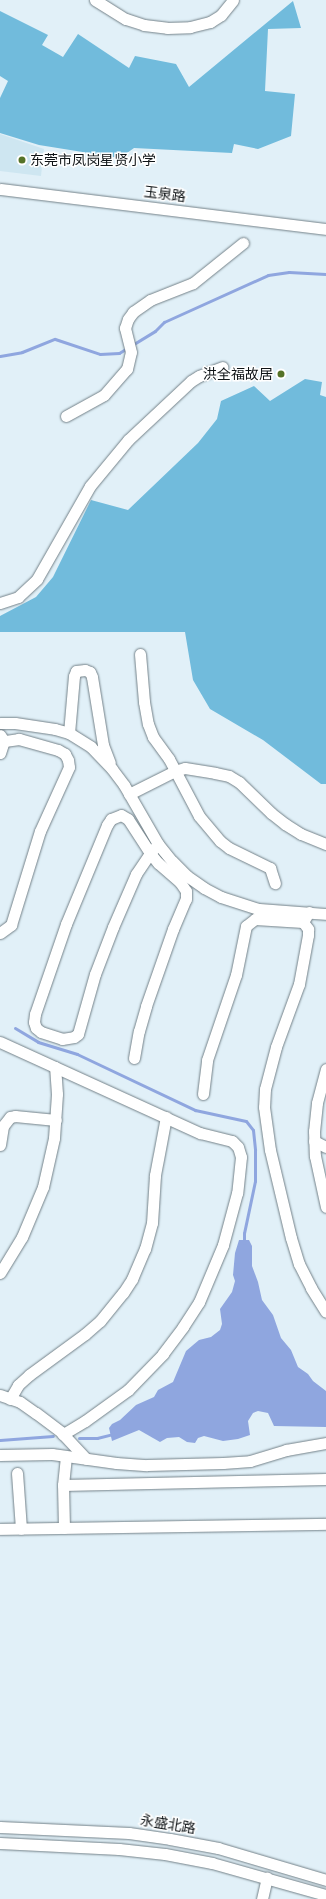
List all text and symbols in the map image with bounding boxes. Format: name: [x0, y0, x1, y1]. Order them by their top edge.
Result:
place label: 东莞市凤岗星贤小学: [30, 152, 156, 168]
marker: 东莞市凤岗星贤小学: [17, 155, 27, 165]
street label: 玉泉路: [143, 183, 187, 205]
place label: 洪全福故居: [203, 366, 273, 382]
marker: 洪全福故居: [276, 369, 286, 379]
street label: 永盛北路: [139, 1811, 197, 1837]

